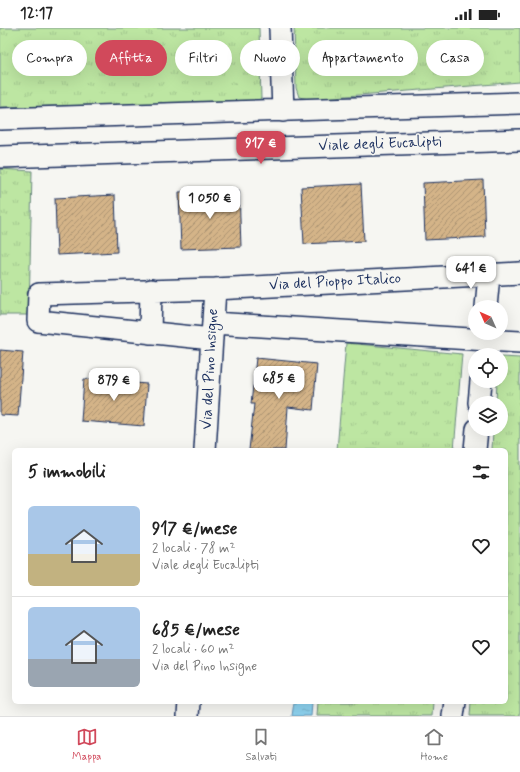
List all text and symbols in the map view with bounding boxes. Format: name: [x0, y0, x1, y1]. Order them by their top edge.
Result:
text: 12:17: [20, 4, 53, 24]
chip: Compra: [12, 40, 87, 76]
chip: Affitta: [95, 40, 167, 76]
chip: Filtri: [175, 40, 232, 76]
chip: Nuovo: [240, 40, 300, 76]
chip: Appartamento: [308, 40, 418, 76]
chip: Casa: [426, 40, 484, 76]
pin: 917 €: [233, 131, 289, 165]
street label: Viale degli Eucalipti: [318, 132, 442, 156]
text: 917 €: [245, 135, 277, 152]
pin: 1 050 €: [173, 186, 247, 220]
text: 1 050 €: [188, 190, 232, 207]
pin: 641 €: [443, 256, 499, 290]
text: 641 €: [455, 260, 487, 277]
street label: Via del Pioppo Italico: [269, 269, 401, 295]
north arrow: [468, 300, 508, 340]
map controls: [468, 300, 508, 436]
street label: Via del Pino Insigne: [197, 308, 224, 430]
button: locate: [468, 348, 508, 388]
pin: 685 €: [251, 366, 307, 400]
pin: 879 €: [86, 368, 142, 402]
text: 685 €: [262, 370, 296, 387]
text: 879 €: [98, 372, 130, 389]
button: layers: [468, 396, 508, 436]
text: 5 immobili: [28, 461, 106, 483]
icon: filters: [470, 461, 492, 483]
text: 917 €/mese: [152, 518, 237, 540]
icon: home: [60, 522, 108, 570]
icon: heart: [470, 535, 492, 557]
text: 2 locali · 78 m²: [152, 540, 235, 557]
text: Viale degli Eucalipti: [152, 557, 259, 574]
text: 685 €/mese: [152, 619, 240, 641]
icon: home: [60, 623, 108, 671]
icon: heart: [470, 636, 492, 658]
text: 2 locali · 60 m²: [152, 641, 234, 658]
text: Via del Pino Insigne: [152, 658, 257, 675]
tab: Mappa: [72, 726, 101, 764]
tab: Salvati: [245, 726, 277, 764]
tab: Home: [421, 726, 448, 764]

